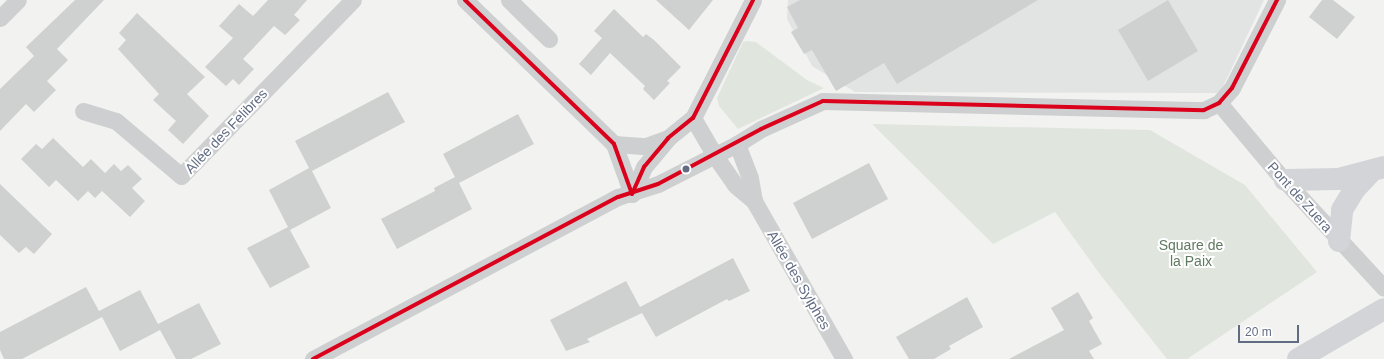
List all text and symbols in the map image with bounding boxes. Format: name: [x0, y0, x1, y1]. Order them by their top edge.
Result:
street label: Allée des Felibres: [181, 85, 271, 177]
street label: Pont de Zuera: [1264, 158, 1336, 236]
unlabelled marker: [681, 164, 691, 174]
street label: Allée des Sylphes: [764, 228, 834, 332]
park label: Square de la Paix: [1159, 237, 1223, 270]
scale bar: [1240, 317, 1301, 343]
text: 20 m: [1245, 325, 1272, 339]

